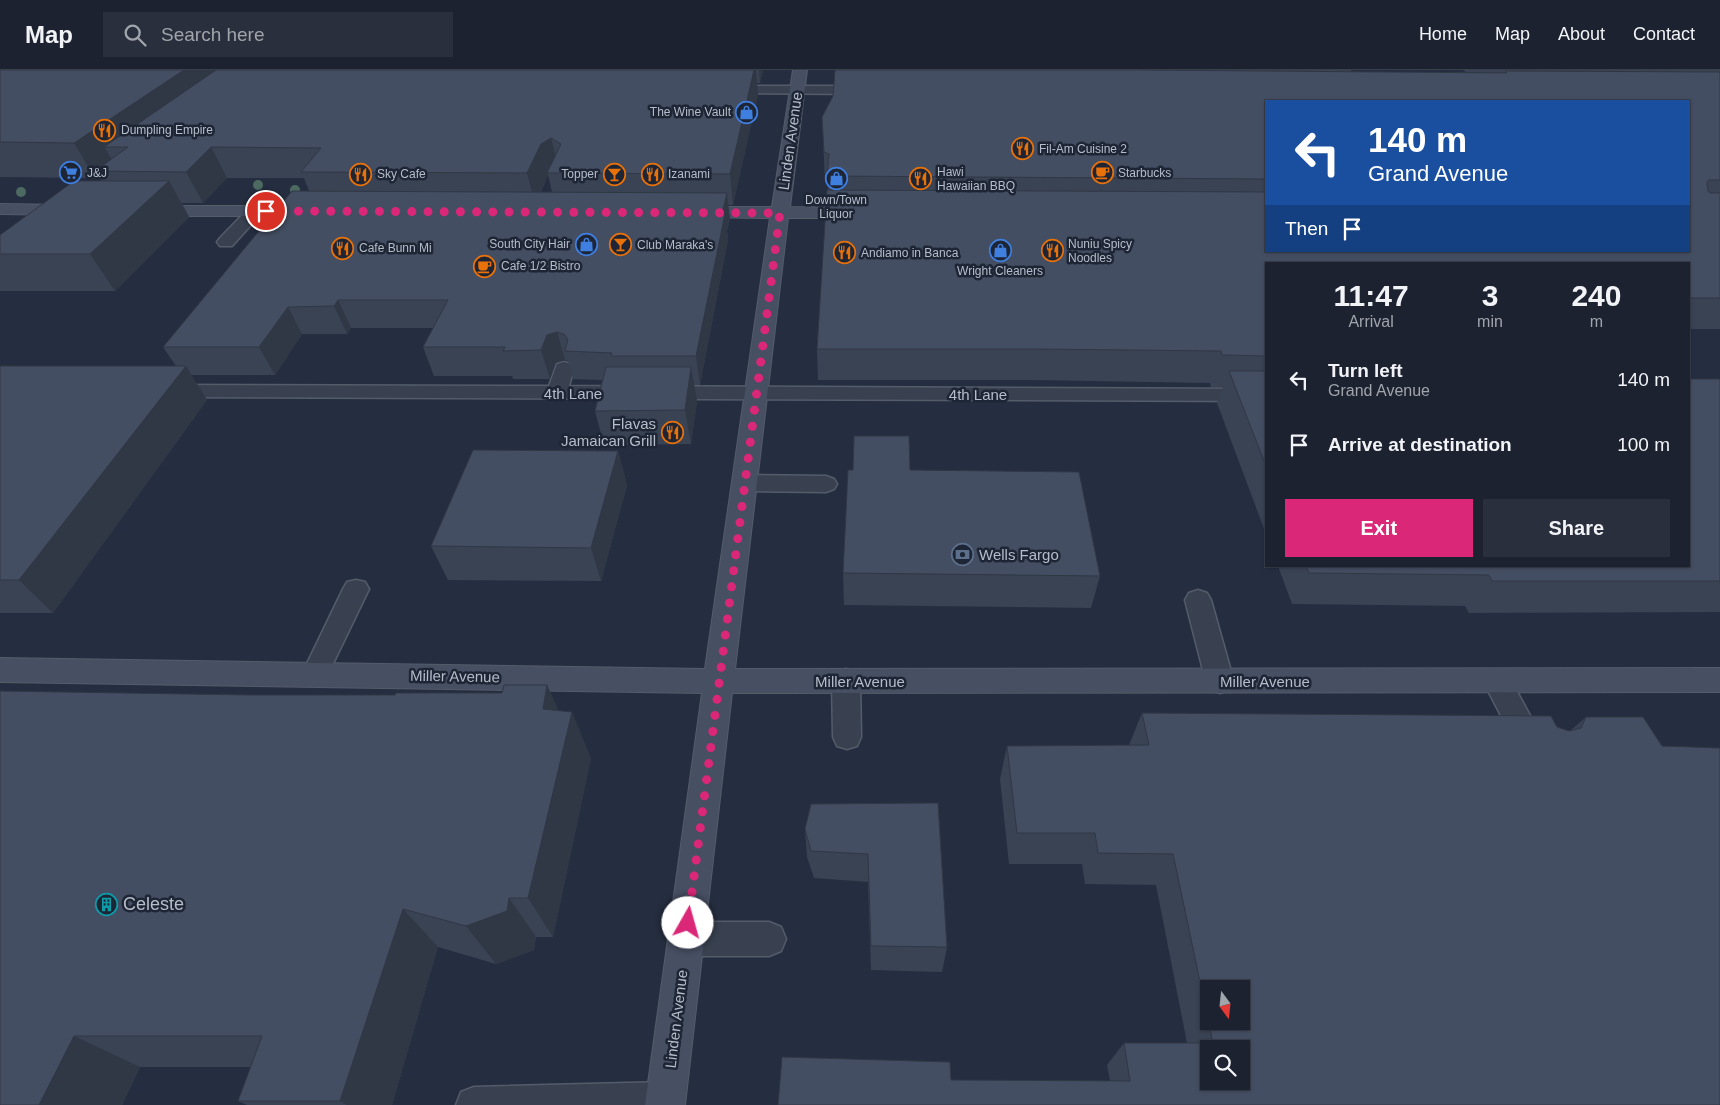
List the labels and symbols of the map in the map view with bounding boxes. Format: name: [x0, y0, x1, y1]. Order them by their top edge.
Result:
street label: Linden Avenue: [775, 91, 805, 191]
shop icon: The Wine Vault: [735, 100, 759, 124]
place label: The Wine Vault: [650, 105, 732, 119]
restaurant icon: Dumpling Empire: [93, 118, 117, 142]
place label: Dumpling Empire: [121, 123, 213, 137]
restaurant icon: Fil-Am Cuisine 2: [1011, 137, 1035, 161]
place label: Fil-Am Cuisine 2: [1039, 142, 1127, 156]
supermarket icon: J&J: [59, 161, 83, 185]
cafe icon: Starbucks: [1090, 161, 1114, 185]
restaurant icon: Sky Cafe: [349, 162, 373, 186]
bar icon: Topper: [602, 162, 626, 186]
restaurant icon: Izanami: [640, 162, 664, 186]
place label: Hawi Hawaiian BBQ: [937, 165, 1015, 193]
place label: J&J: [87, 166, 107, 180]
place label: Starbucks: [1118, 166, 1171, 180]
place label: Sky Cafe: [377, 167, 426, 181]
place label: Topper: [561, 167, 598, 181]
place label: Izanami: [668, 167, 710, 181]
shop icon: Down/Town Liquor: [824, 167, 848, 191]
restaurant icon: Hawi Hawaiian BBQ: [909, 167, 933, 191]
pin: [245, 190, 287, 232]
place label: Down/Town Liquor: [805, 193, 867, 221]
shop icon: South City Hair: [574, 232, 598, 256]
bar icon: Club Maraka's: [609, 233, 633, 257]
restaurant icon: Cafe Bunn Mi: [331, 236, 355, 260]
place label: South City Hair: [489, 237, 570, 251]
place label: Nuniu Spicy Noodles: [1068, 237, 1132, 265]
place label: Club Maraka's: [637, 238, 713, 252]
shop icon: Wright Cleaners: [988, 238, 1012, 262]
restaurant icon: Nuniu Spicy Noodles: [1040, 239, 1064, 263]
place label: Cafe Bunn Mi: [359, 241, 432, 255]
restaurant icon: Andiamo in Banca: [833, 241, 857, 265]
place label: Andiamo in Banca: [861, 246, 959, 260]
cafe icon: Cafe 1/2 Bistro: [473, 254, 497, 278]
place label: Cafe 1/2 Bistro: [501, 259, 581, 273]
place label: Wright Cleaners: [957, 264, 1043, 278]
street label: 4th Lane: [544, 385, 602, 402]
street label: 4th Lane: [949, 386, 1007, 403]
place label: Flavas Jamaican Grill: [561, 415, 656, 449]
restaurant icon: Flavas Jamaican Grill: [660, 420, 684, 444]
bank icon: Wells Fargo: [951, 542, 975, 566]
place label: Wells Fargo: [979, 546, 1059, 563]
street label: Miller Avenue: [410, 667, 500, 685]
street label: Miller Avenue: [815, 673, 905, 690]
street label: Miller Avenue: [1220, 673, 1310, 690]
building icon: Celeste: [95, 892, 119, 916]
place label: Celeste: [123, 894, 184, 914]
position arrow: [661, 896, 713, 948]
street label: Linden Avenue: [662, 969, 690, 1069]
north arrow: [1200, 980, 1250, 1030]

